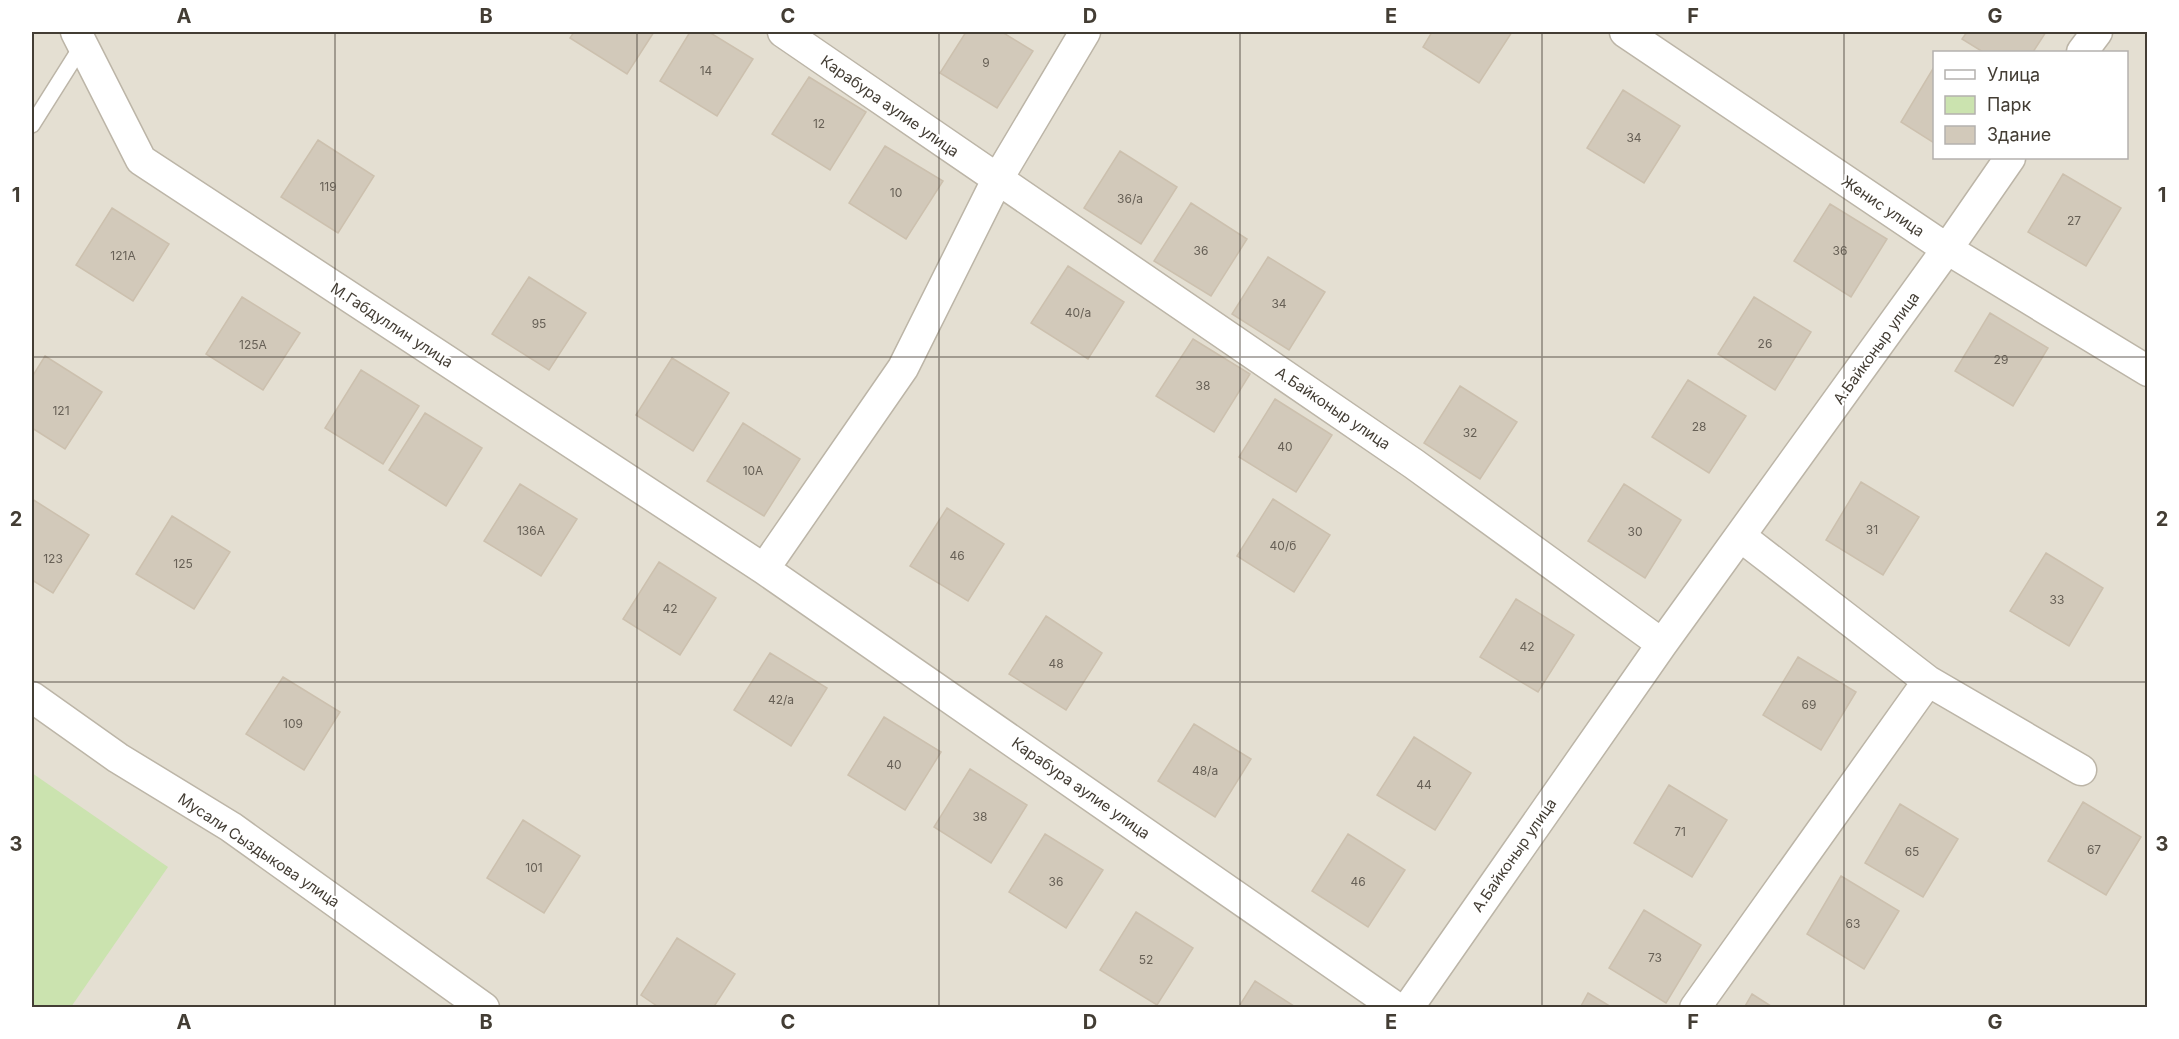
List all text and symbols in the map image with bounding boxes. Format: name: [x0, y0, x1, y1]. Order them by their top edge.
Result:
text: A: [177, 4, 192, 28]
text: B: [479, 4, 493, 28]
text: C: [781, 4, 795, 28]
text: D: [1083, 4, 1097, 28]
text: E: [1385, 4, 1397, 28]
text: F: [1687, 4, 1699, 28]
text: G: [1987, 4, 2003, 28]
street label: Карабура аулие улица: [817, 51, 963, 161]
legend: [1933, 51, 2128, 159]
house number: 9: [982, 55, 990, 70]
house number: 14: [700, 63, 713, 78]
text: Улица: [1987, 64, 2040, 85]
text: Парк: [1987, 94, 2032, 115]
house number: 12: [813, 116, 825, 131]
text: Здание: [1987, 124, 2051, 145]
house number: 34: [1626, 130, 1642, 145]
street label: Женис улица: [1838, 171, 1928, 241]
house number: 119: [319, 179, 337, 194]
text: 1: [12, 183, 20, 207]
text: 1: [2158, 183, 2166, 207]
house number: 10: [890, 185, 902, 200]
house number: 36/a: [1117, 191, 1143, 206]
house number: 27: [2067, 213, 2081, 228]
house number: 36: [1194, 243, 1208, 258]
house number: 36: [1833, 243, 1847, 258]
house number: 121А: [110, 248, 136, 263]
street label: М.Габдуллин улица: [327, 278, 457, 372]
street label: А.Байконыр улица: [1829, 288, 1923, 408]
house number: 34: [1271, 296, 1287, 311]
house number: 40/a: [1065, 305, 1091, 320]
house number: 95: [532, 316, 546, 331]
house number: 26: [1758, 336, 1772, 351]
house number: 125А: [239, 337, 267, 352]
house number: 29: [1994, 352, 2008, 367]
street label: А.Байконыр улица: [1272, 363, 1394, 453]
house number: 38: [1196, 378, 1210, 393]
house number: 121: [52, 403, 70, 418]
house number: 28: [1692, 419, 1706, 434]
house number: 32: [1463, 425, 1477, 440]
house number: 40: [1277, 439, 1293, 454]
house number: 10А: [743, 463, 763, 478]
text: 2: [10, 507, 22, 531]
text: 2: [2156, 507, 2168, 531]
house number: 31: [1866, 522, 1878, 537]
house number: 136А: [517, 523, 545, 538]
house number: 30: [1628, 524, 1642, 539]
house number: 40/б: [1270, 538, 1296, 553]
house number: 46: [949, 548, 965, 563]
house number: 123: [43, 551, 63, 566]
house number: 125: [173, 556, 193, 571]
house number: 33: [2050, 592, 2064, 607]
house number: 42: [662, 601, 678, 616]
house number: 42: [1519, 639, 1535, 654]
house number: 48: [1048, 656, 1064, 671]
house number: 42/a: [768, 692, 794, 707]
house number: 69: [1802, 697, 1816, 712]
house number: 109: [283, 716, 303, 731]
street label: Карабура аулие улица: [1008, 733, 1154, 843]
house number: 40: [886, 757, 902, 772]
house number: 48/a: [1192, 763, 1218, 778]
house number: 44: [1416, 777, 1432, 792]
street label: Мусали Сыздыкова улица: [175, 789, 343, 911]
street label: А.Байконыр улица: [1468, 795, 1560, 915]
house number: 38: [973, 809, 987, 824]
house number: 71: [1674, 824, 1686, 839]
text: 3: [10, 832, 22, 856]
text: 3: [2156, 832, 2168, 856]
house number: 67: [2087, 842, 2101, 857]
house number: 65: [1905, 844, 1919, 859]
house number: 101: [525, 860, 543, 875]
house number: 36: [1049, 874, 1063, 889]
house number: 46: [1350, 874, 1366, 889]
house number: 63: [1846, 916, 1860, 931]
house number: 73: [1648, 950, 1662, 965]
house number: 52: [1139, 952, 1153, 967]
text: A: [177, 1010, 192, 1034]
text: B: [479, 1010, 493, 1034]
text: C: [781, 1010, 795, 1034]
text: D: [1083, 1010, 1097, 1034]
text: E: [1385, 1010, 1397, 1034]
text: F: [1687, 1010, 1699, 1034]
text: G: [1987, 1010, 2003, 1034]

